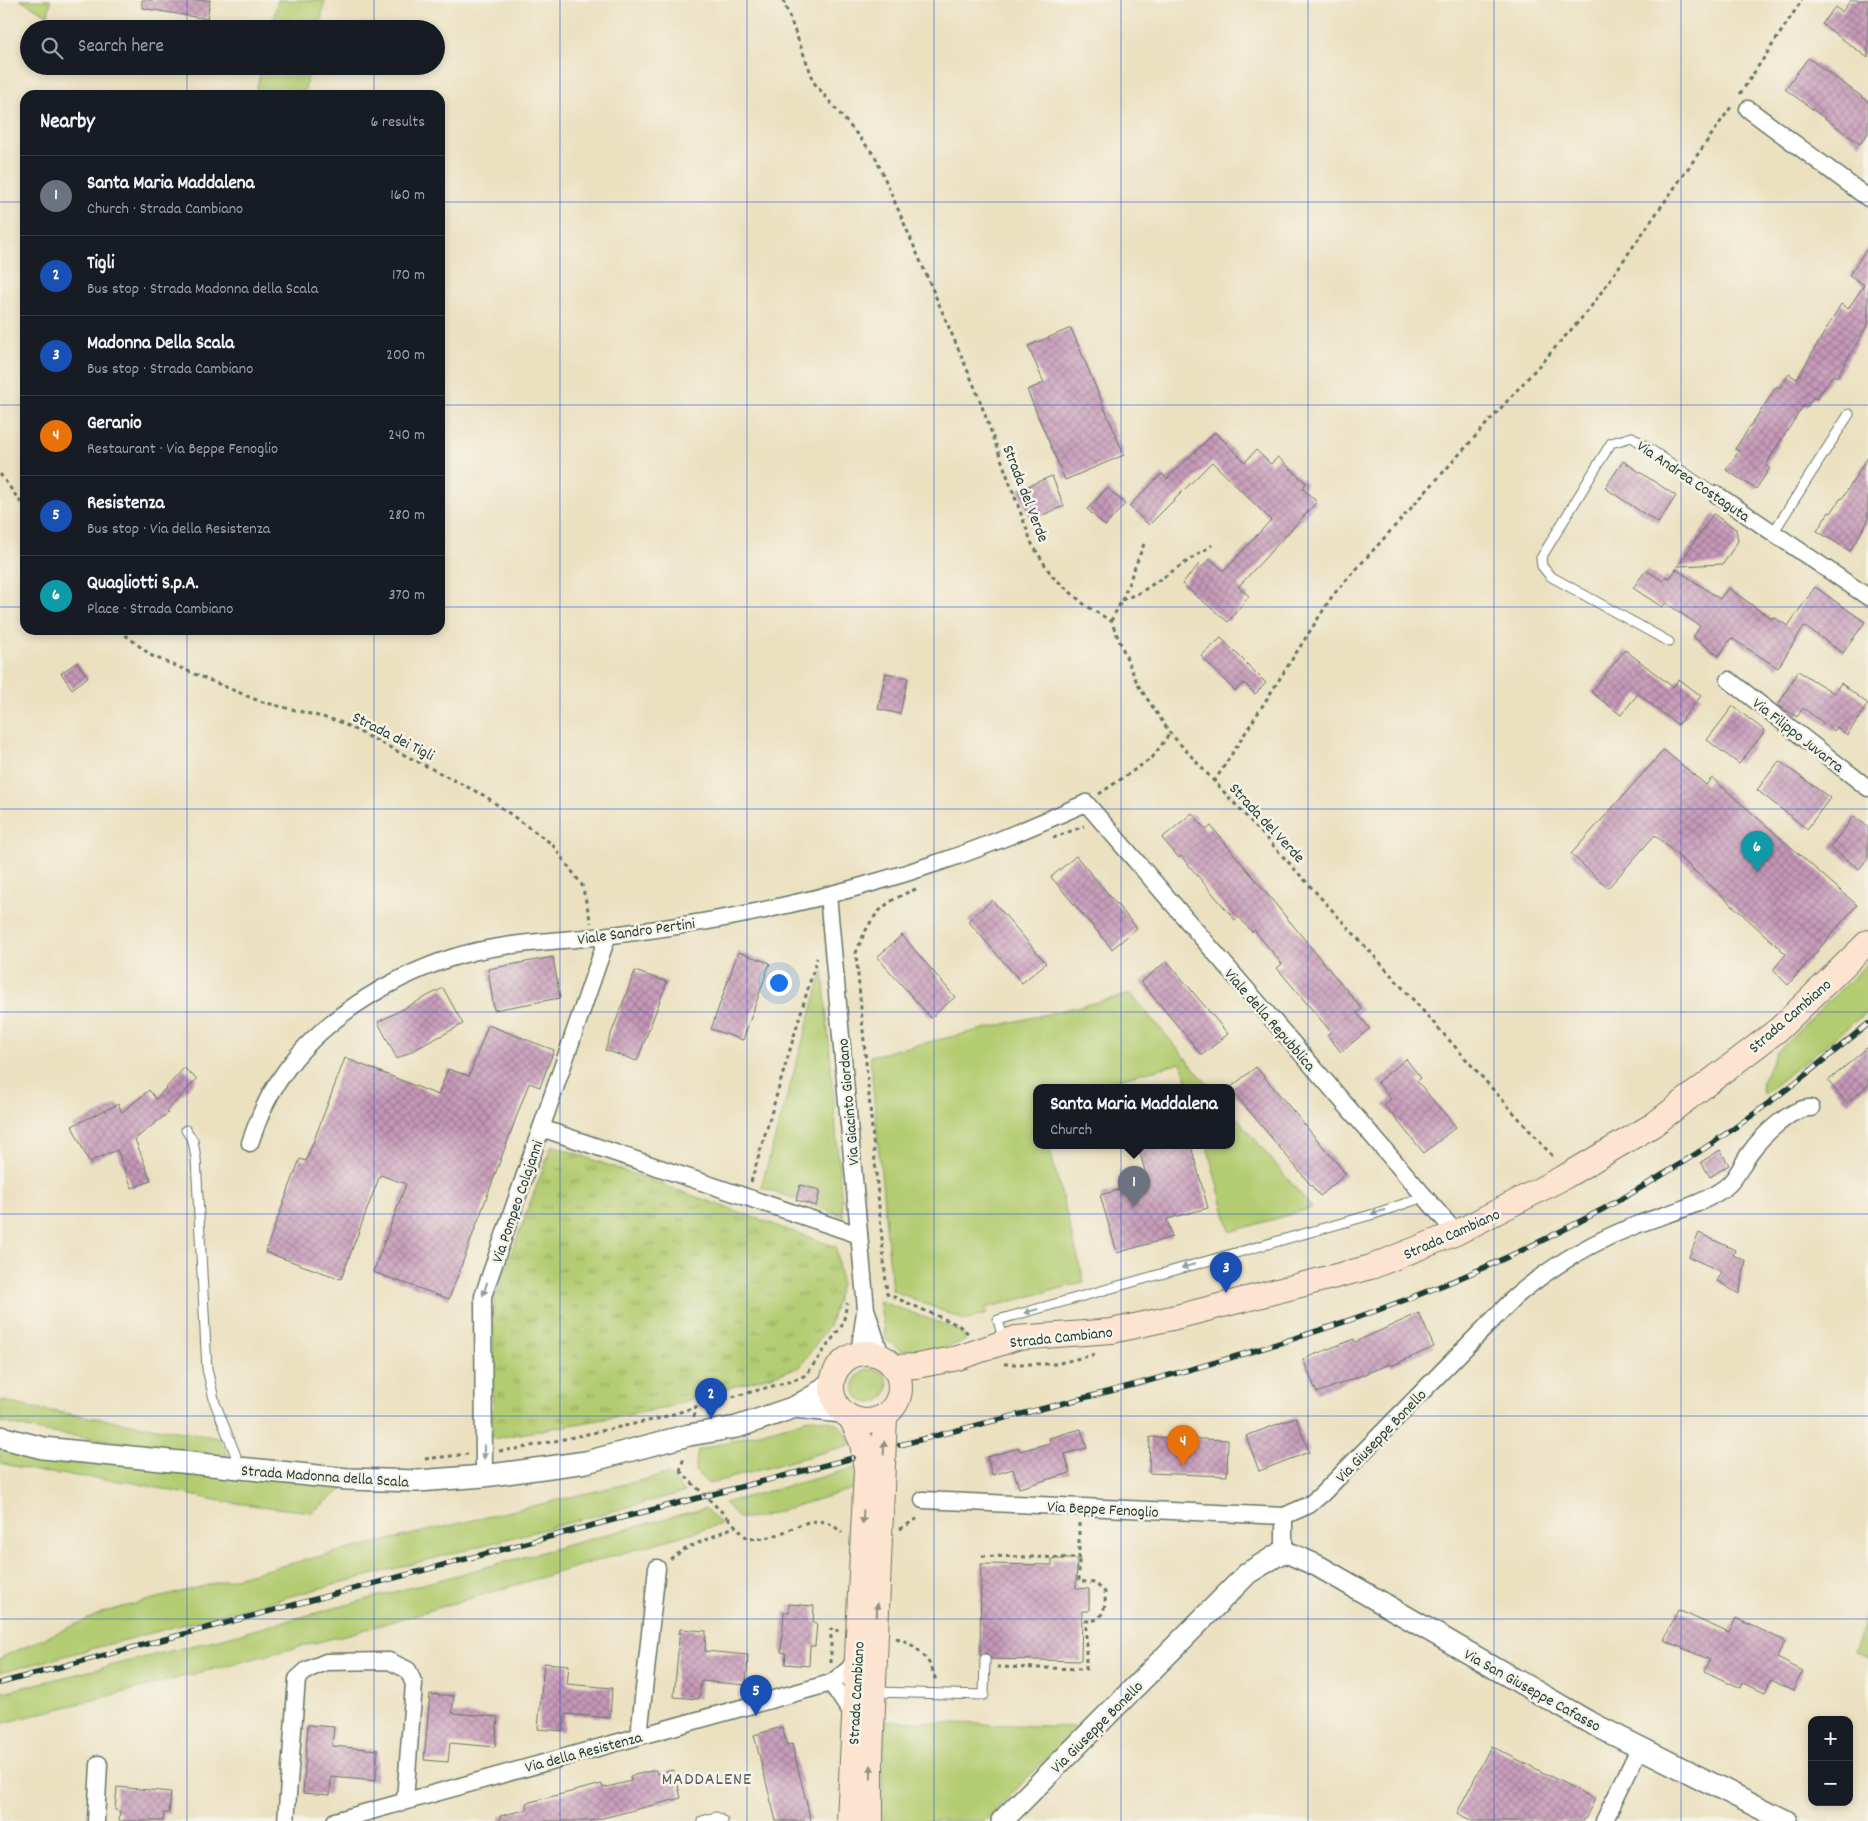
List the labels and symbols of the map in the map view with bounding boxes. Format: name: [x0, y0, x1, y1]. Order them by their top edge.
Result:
street label: Via Andrea Costaguta: [1631, 436, 1754, 529]
street label: Strada del Verde: [996, 442, 1054, 546]
street label: Via Filippo Juvarra: [1747, 693, 1848, 779]
street label: Strada dei Tigli: [348, 707, 438, 768]
street label: Strada del Verde: [1223, 778, 1309, 869]
pin: 6: [1741, 831, 1773, 872]
street label: Viale Sandro Pertini: [576, 913, 697, 952]
street label: Viale della Repubblica: [1218, 964, 1321, 1077]
your location: [766, 970, 792, 996]
street label: Strada Cambiano: [1744, 974, 1837, 1059]
street label: Via Giacinto Giordano: [832, 1037, 866, 1166]
street label: Via Pompeo Colajanni: [487, 1137, 550, 1266]
pin: 1: [1118, 1166, 1150, 1207]
street label: Strada Cambiano: [1400, 1204, 1504, 1267]
one-way arrow: [1370, 1209, 1385, 1217]
pin: 3: [1210, 1252, 1242, 1293]
one-way arrow: [1180, 1263, 1195, 1271]
one-way arrow: [481, 1282, 489, 1297]
one-way arrow: [1024, 1307, 1039, 1315]
street label: Strada Cambiano: [1009, 1322, 1114, 1355]
pin: 2: [695, 1378, 727, 1419]
street label: Via Giuseppe Bonello: [1331, 1385, 1433, 1489]
pin: 4: [1167, 1425, 1199, 1466]
one-way arrow: [881, 1439, 889, 1455]
one-way arrow: [480, 1444, 488, 1460]
street label: Strada Madonna della Scala: [240, 1460, 410, 1495]
street label: Via Beppe Fenoglio: [1047, 1496, 1159, 1525]
one-way arrow: [859, 1509, 867, 1525]
one-way arrow: [873, 1602, 881, 1618]
street label: Strada Cambiano: [843, 1641, 872, 1745]
street label: Via San Giuseppe Cafasso: [1459, 1644, 1605, 1738]
pin: 5: [740, 1675, 772, 1716]
street label: Via Giuseppe Bonello: [1046, 1676, 1149, 1779]
street label: Via della Resistenza: [523, 1727, 645, 1780]
one-way arrow: [867, 1764, 875, 1780]
district label: MADDALENE: [662, 1768, 752, 1793]

